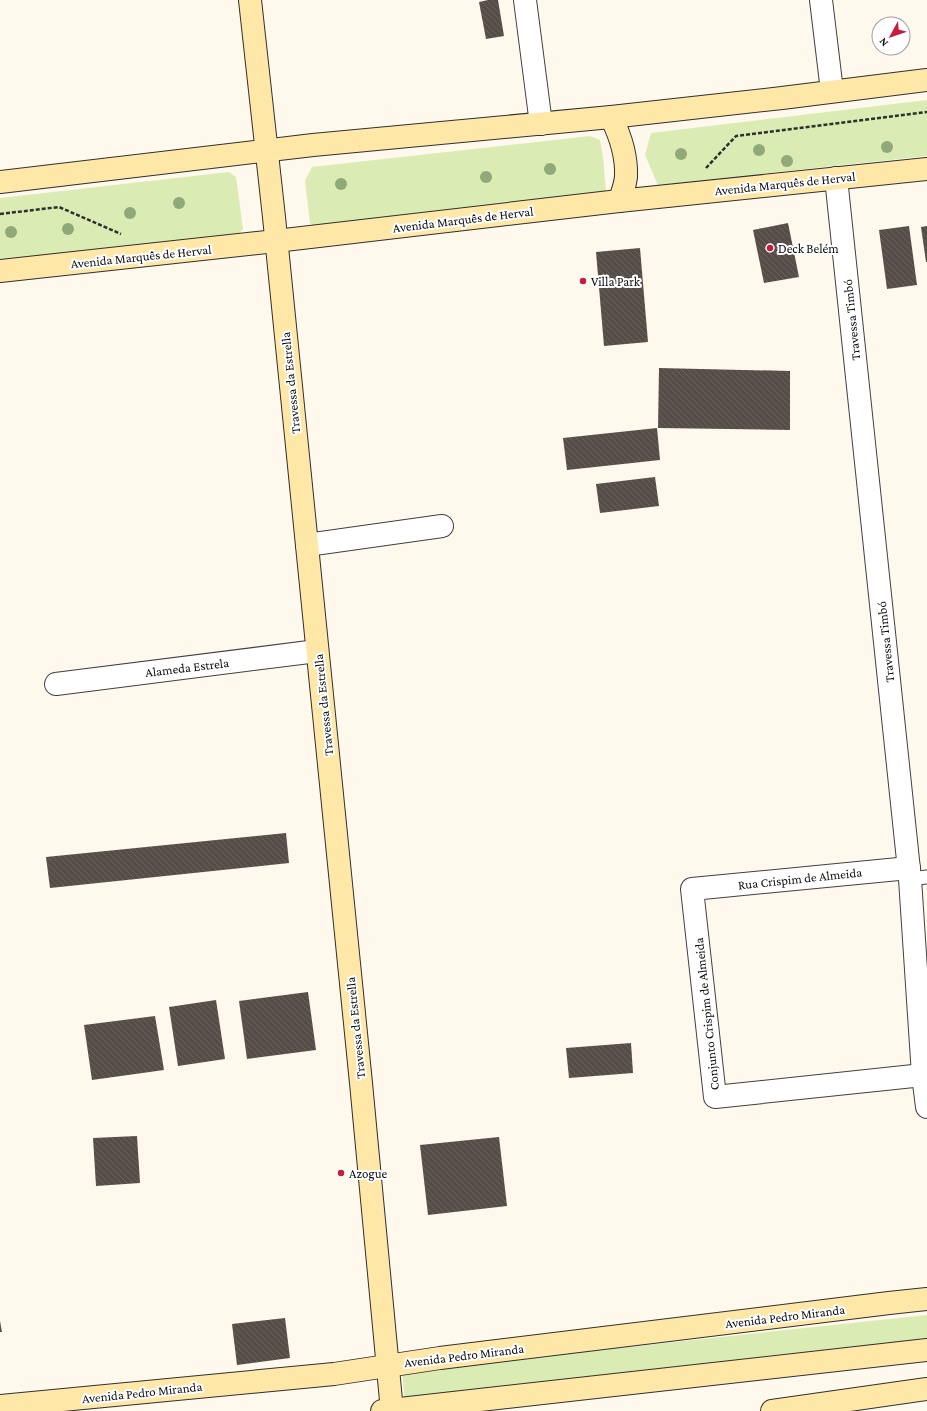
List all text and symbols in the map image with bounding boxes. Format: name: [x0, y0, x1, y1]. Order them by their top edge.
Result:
north arrow: [871, 16, 911, 56]
text: N: [876, 35, 890, 49]
street label: Avenida Marquês de Herval: [714, 169, 857, 198]
street label: Avenida Marquês de Herval: [392, 203, 535, 236]
place label: Deck Belém: [778, 241, 839, 256]
street label: Avenida Marquês de Herval: [70, 242, 213, 271]
marker: Deck Belém: [765, 243, 775, 253]
place label: Villa Park: [591, 274, 641, 289]
marker: Villa Park: [578, 276, 588, 286]
street label: Travessa Timbó: [840, 279, 863, 361]
street label: Travessa da Estrella: [278, 331, 303, 435]
street label: Travessa Timbó: [874, 601, 897, 683]
street label: Travessa da Estrella: [311, 653, 336, 757]
street label: Alameda Estrela: [144, 655, 230, 680]
street label: Rua Crispim de Almeida: [737, 865, 863, 892]
street label: Conjunto Crispim de Almeida: [691, 937, 723, 1091]
street label: Travessa da Estrella: [343, 976, 368, 1080]
place label: Azogue: [349, 1166, 388, 1181]
marker: Azogue: [336, 1168, 346, 1178]
street label: Avenida Pedro Miranda: [724, 1302, 846, 1331]
street label: Avenida Pedro Miranda: [403, 1341, 525, 1370]
street label: Avenida Pedro Miranda: [81, 1379, 203, 1406]

